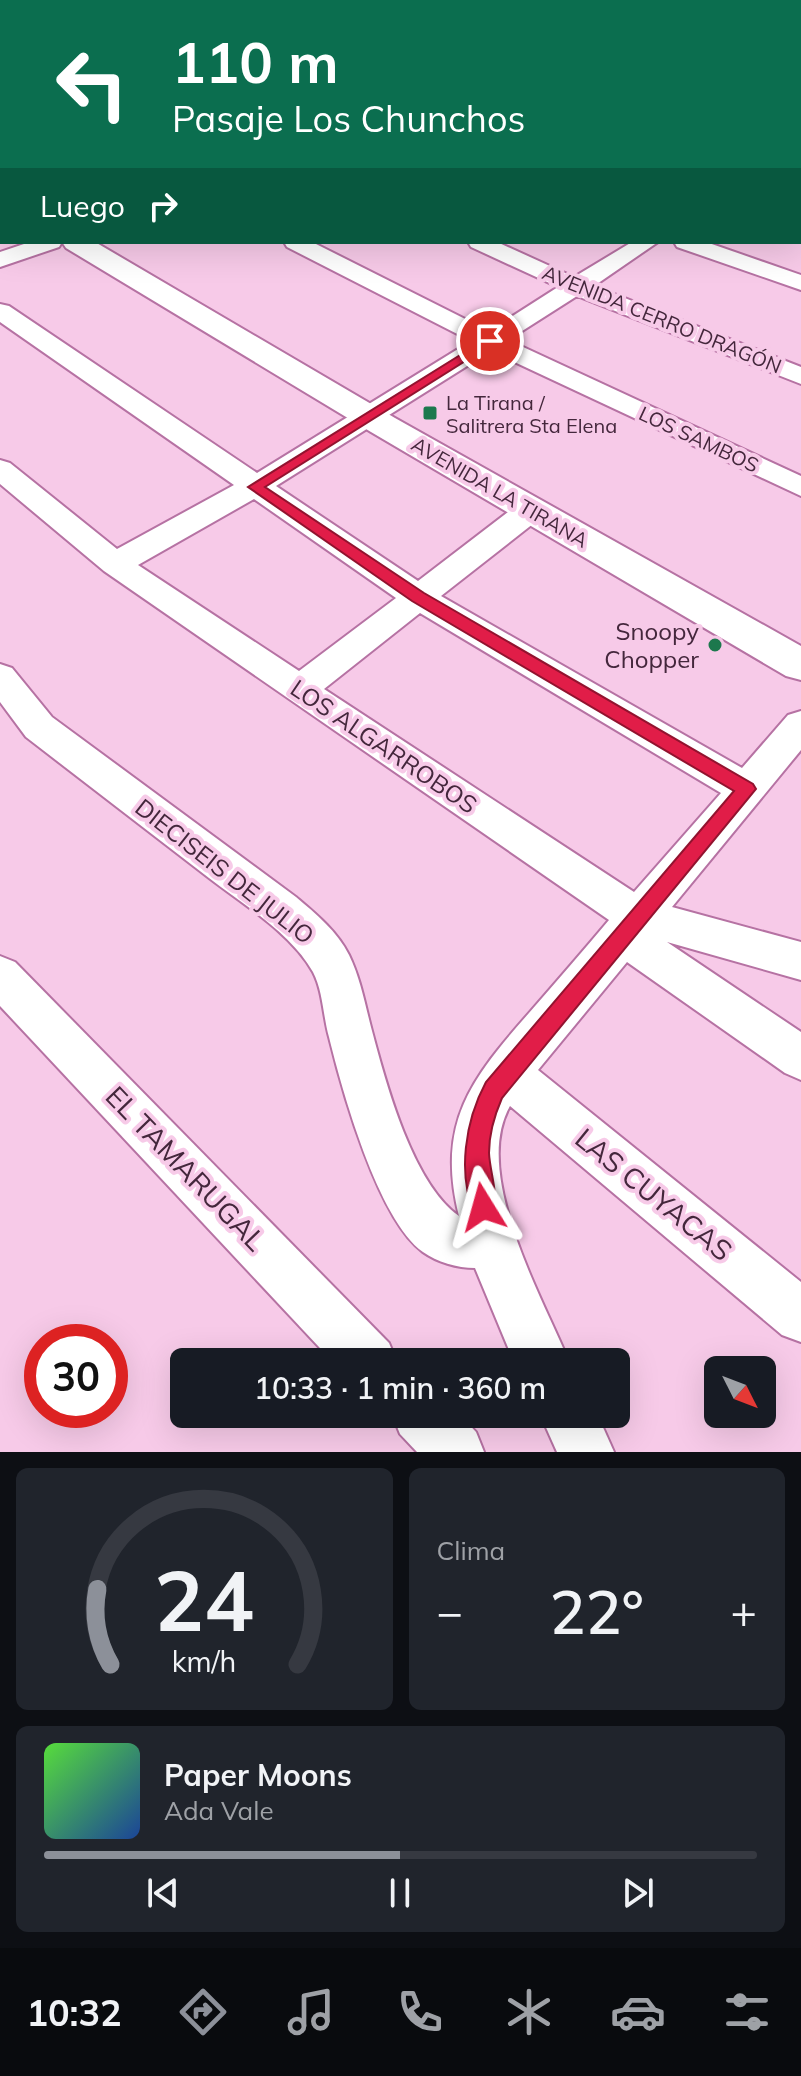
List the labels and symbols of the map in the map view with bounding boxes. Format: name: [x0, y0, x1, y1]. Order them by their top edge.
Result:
street label: AVENIDA CERRO DRAGÓN: [539, 260, 785, 378]
pin: [456, 307, 524, 375]
place label: La Tirana / Salitrera Sta Elena: [446, 390, 617, 438]
street label: LOS SAMBOS: [635, 400, 763, 478]
marker: La Tirana / Salitrera Sta Elena: [421, 404, 439, 422]
street label: AVENIDA LA TIRANA: [407, 431, 593, 553]
place label: Snoopy Chopper: [604, 616, 699, 674]
marker: Snoopy Chopper: [706, 636, 724, 654]
street label: LOS ALGARROBOS: [285, 672, 483, 820]
street label: DIECISEIS DE JULIO: [130, 792, 320, 950]
street label: EL TAMARUGAL: [99, 1078, 273, 1258]
street label: LAS CUYACAS: [569, 1120, 739, 1268]
position arrow: [441, 1165, 525, 1249]
speed limit sign: 30: [24, 1324, 128, 1428]
north arrow: [704, 1356, 776, 1428]

